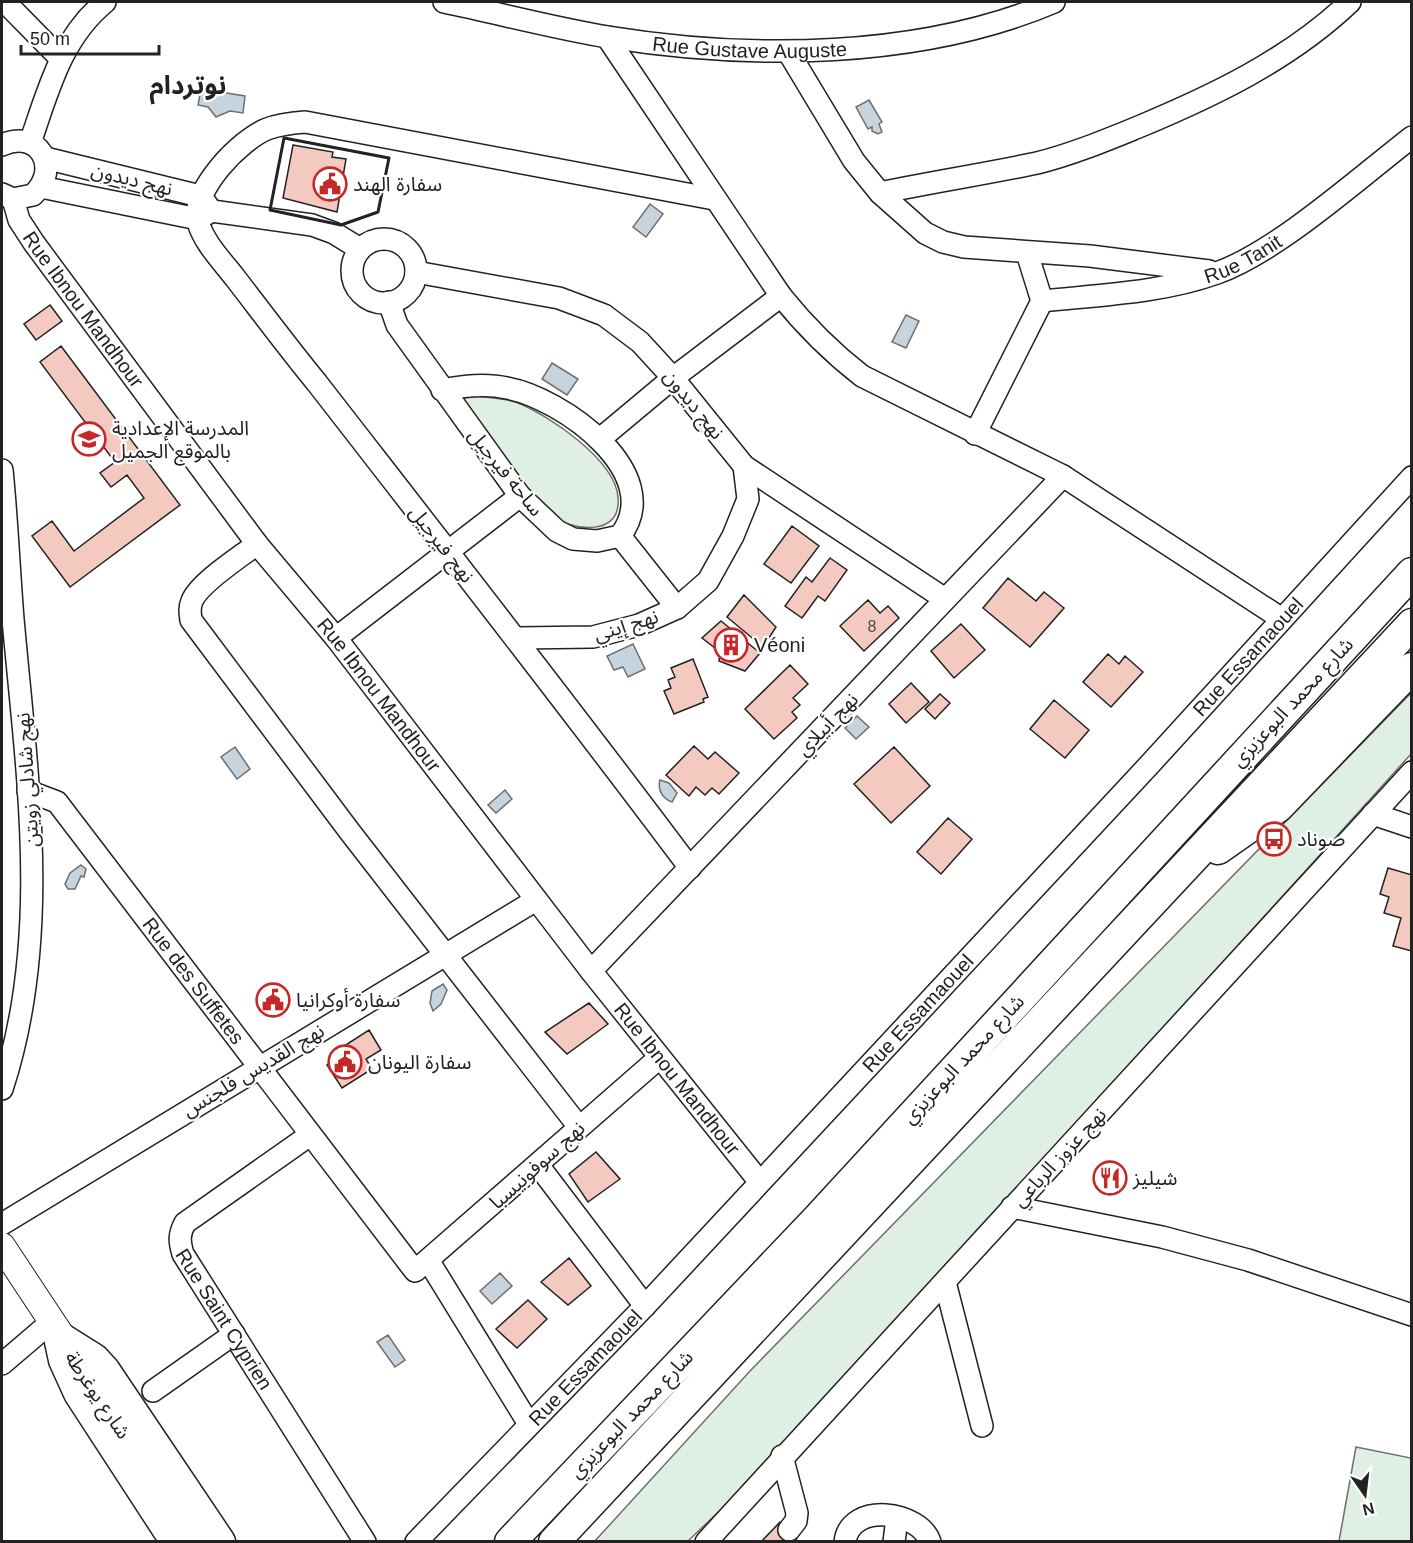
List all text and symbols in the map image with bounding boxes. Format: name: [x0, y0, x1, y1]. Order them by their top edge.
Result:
scale bar: [21, 18, 159, 56]
text: 50 m: [30, 29, 70, 49]
street label: Rue Gustave Auguste: [651, 32, 848, 62]
district label: نوتردام: [150, 70, 226, 105]
street label: نهج ديدون: [88, 158, 175, 204]
public building icon: سفارة الهند: [312, 166, 348, 202]
place label: سفارة الهند: [353, 173, 442, 196]
street label: Rue Ibnou Mandhour: [19, 228, 148, 392]
street label: Rue Tanit: [1201, 230, 1286, 288]
street label: نهج ديدون: [656, 365, 729, 446]
place label: المدرسة الإعدادية بالموقع الجميل: [112, 417, 249, 466]
school or university icon: المدرسة الإعدادية بالموقع الجميل: [71, 421, 107, 457]
street label: ساحة فيرجيل: [463, 424, 548, 521]
street label: نهج فيرجيل: [402, 501, 479, 589]
street label: Rue Essamaouel: [1189, 593, 1308, 720]
street label: نهج إيني: [591, 605, 662, 650]
street label: Rue Ibnou Mandhour: [313, 614, 445, 776]
house number: 8: [868, 618, 877, 635]
building icon: Véoni: [713, 627, 749, 663]
street label: شارع محمد البوعزيزي: [1227, 633, 1361, 774]
place label: Véoni: [754, 634, 805, 656]
street label: نهج أبيلاي: [791, 688, 866, 763]
street label: نهج شادلي زويتن: [11, 712, 47, 848]
bus stop icon: صوناد: [1256, 821, 1292, 857]
place label: صوناد: [1297, 828, 1345, 851]
street label: Rue des Suffetes: [138, 913, 249, 1048]
street label: Rue Essamaouel: [858, 950, 978, 1076]
public building icon: سفارة أوكرانيا: [255, 982, 291, 1018]
place label: سفارة أوكرانيا: [296, 988, 400, 1012]
street label: شارع محمد البوعزيزي: [898, 990, 1032, 1131]
street label: Rue Ibnou Mandhour: [610, 998, 745, 1159]
street label: نهج القديس فلجنس: [178, 1019, 330, 1124]
public building icon: سفارة اليونان: [327, 1044, 363, 1080]
place label: سفارة اليونان: [368, 1051, 471, 1074]
street label: نهج عزوز الرباعي: [1008, 1103, 1114, 1214]
street label: نهج سوفونيسبا: [485, 1117, 592, 1216]
restaurant icon: شيليز: [1092, 1160, 1128, 1196]
place label: شيليز: [1132, 1167, 1178, 1190]
street label: Rue Saint Cyprien: [171, 1245, 277, 1394]
street label: Rue Essamaouel: [524, 1305, 646, 1430]
street label: شارع محمد البوعزيزي: [565, 1346, 701, 1485]
street label: شارع يوغرطة: [57, 1347, 135, 1445]
north arrow: [1335, 1465, 1395, 1525]
text: N: [1361, 1499, 1376, 1519]

